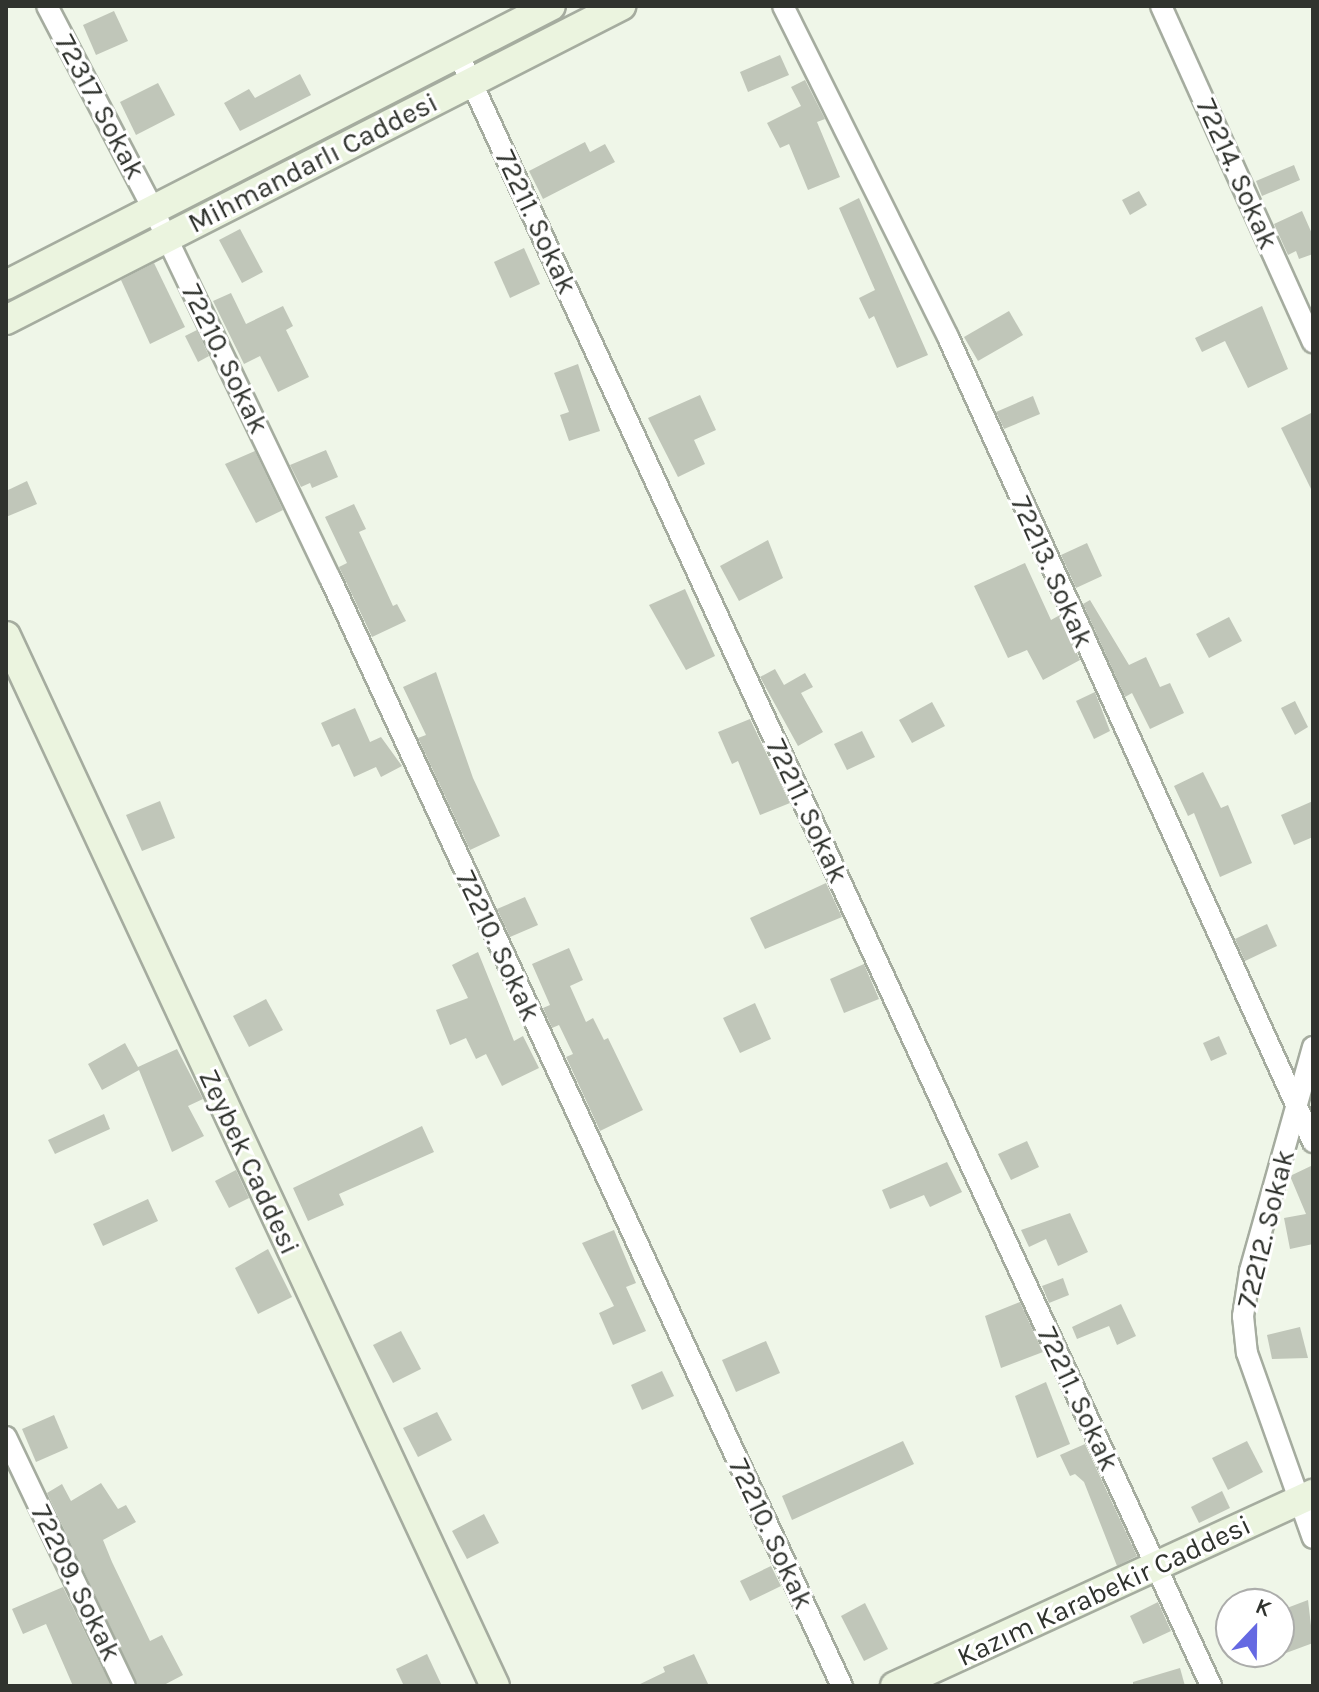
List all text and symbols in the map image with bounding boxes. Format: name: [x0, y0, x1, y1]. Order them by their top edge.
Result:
street label: 72317. Sokak: [48, 29, 152, 185]
street label: Mihmandarlı Caddesi: [183, 85, 443, 241]
street label: 72214. Sokak: [1189, 93, 1285, 255]
street label: 72211. Sokak: [488, 145, 584, 299]
street label: 72210. Sokak: [174, 279, 276, 439]
street label: 72213. Sokak: [1004, 491, 1100, 653]
street label: 72211. Sokak: [759, 734, 855, 888]
street label: 72210. Sokak: [448, 865, 548, 1027]
street label: Zeybek Caddesi: [191, 1064, 307, 1260]
street label: 72212. Sokak: [1230, 1146, 1302, 1312]
street label: 72211. Sokak: [1030, 1322, 1126, 1476]
street label: 72210. Sokak: [721, 1453, 821, 1615]
street label: 72209. Sokak: [24, 1500, 128, 1666]
street label: Kazım Karabekir Caddesi: [952, 1508, 1256, 1674]
north arrow: [1215, 1588, 1295, 1668]
text: K: [1252, 1593, 1275, 1622]

